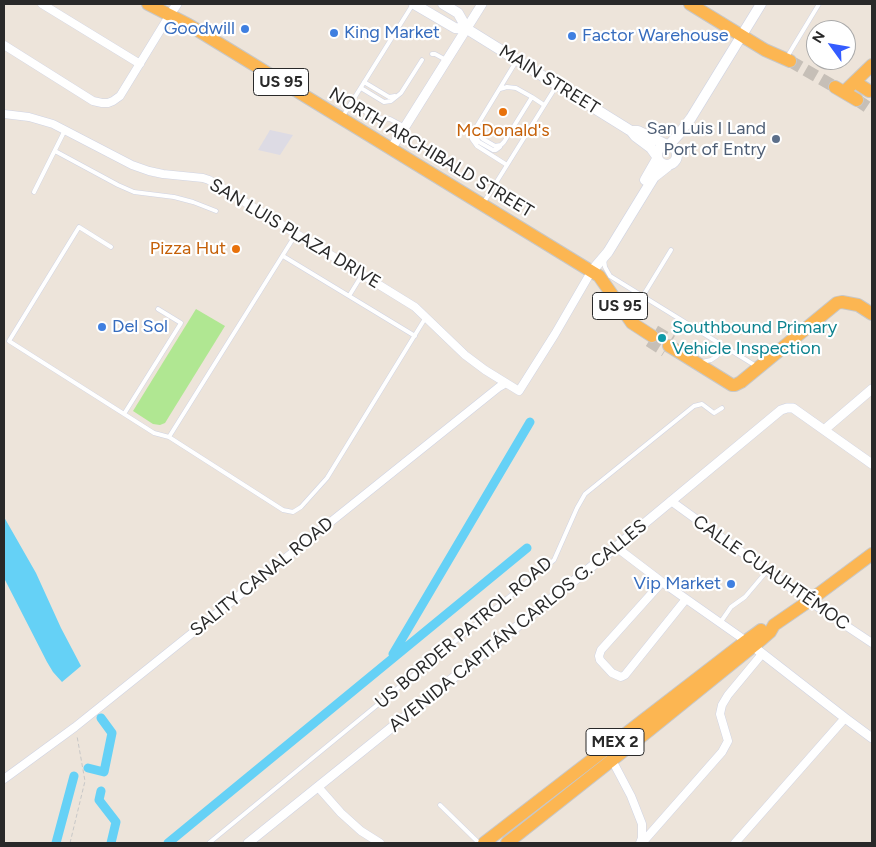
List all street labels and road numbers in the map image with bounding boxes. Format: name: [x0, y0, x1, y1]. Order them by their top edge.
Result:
street label: MAIN STREET: [495, 41, 603, 119]
road number: US 95: [254, 68, 308, 95]
street label: NORTH ARCHIBALD STREET: [325, 83, 537, 223]
street label: SAN LUIS PLAZA DRIVE: [205, 174, 385, 294]
road number: US 95: [592, 292, 648, 320]
street label: CALLE CUAUHTÉMOC: [689, 511, 853, 635]
street label: SALITY CANAL ROAD: [186, 513, 338, 641]
street label: AVENIDA CAPITÁN CARLOS G. CALLES: [385, 515, 651, 737]
street label: US BORDER PATROL ROAD: [371, 553, 557, 713]
road number: MEX 2: [586, 729, 644, 756]

